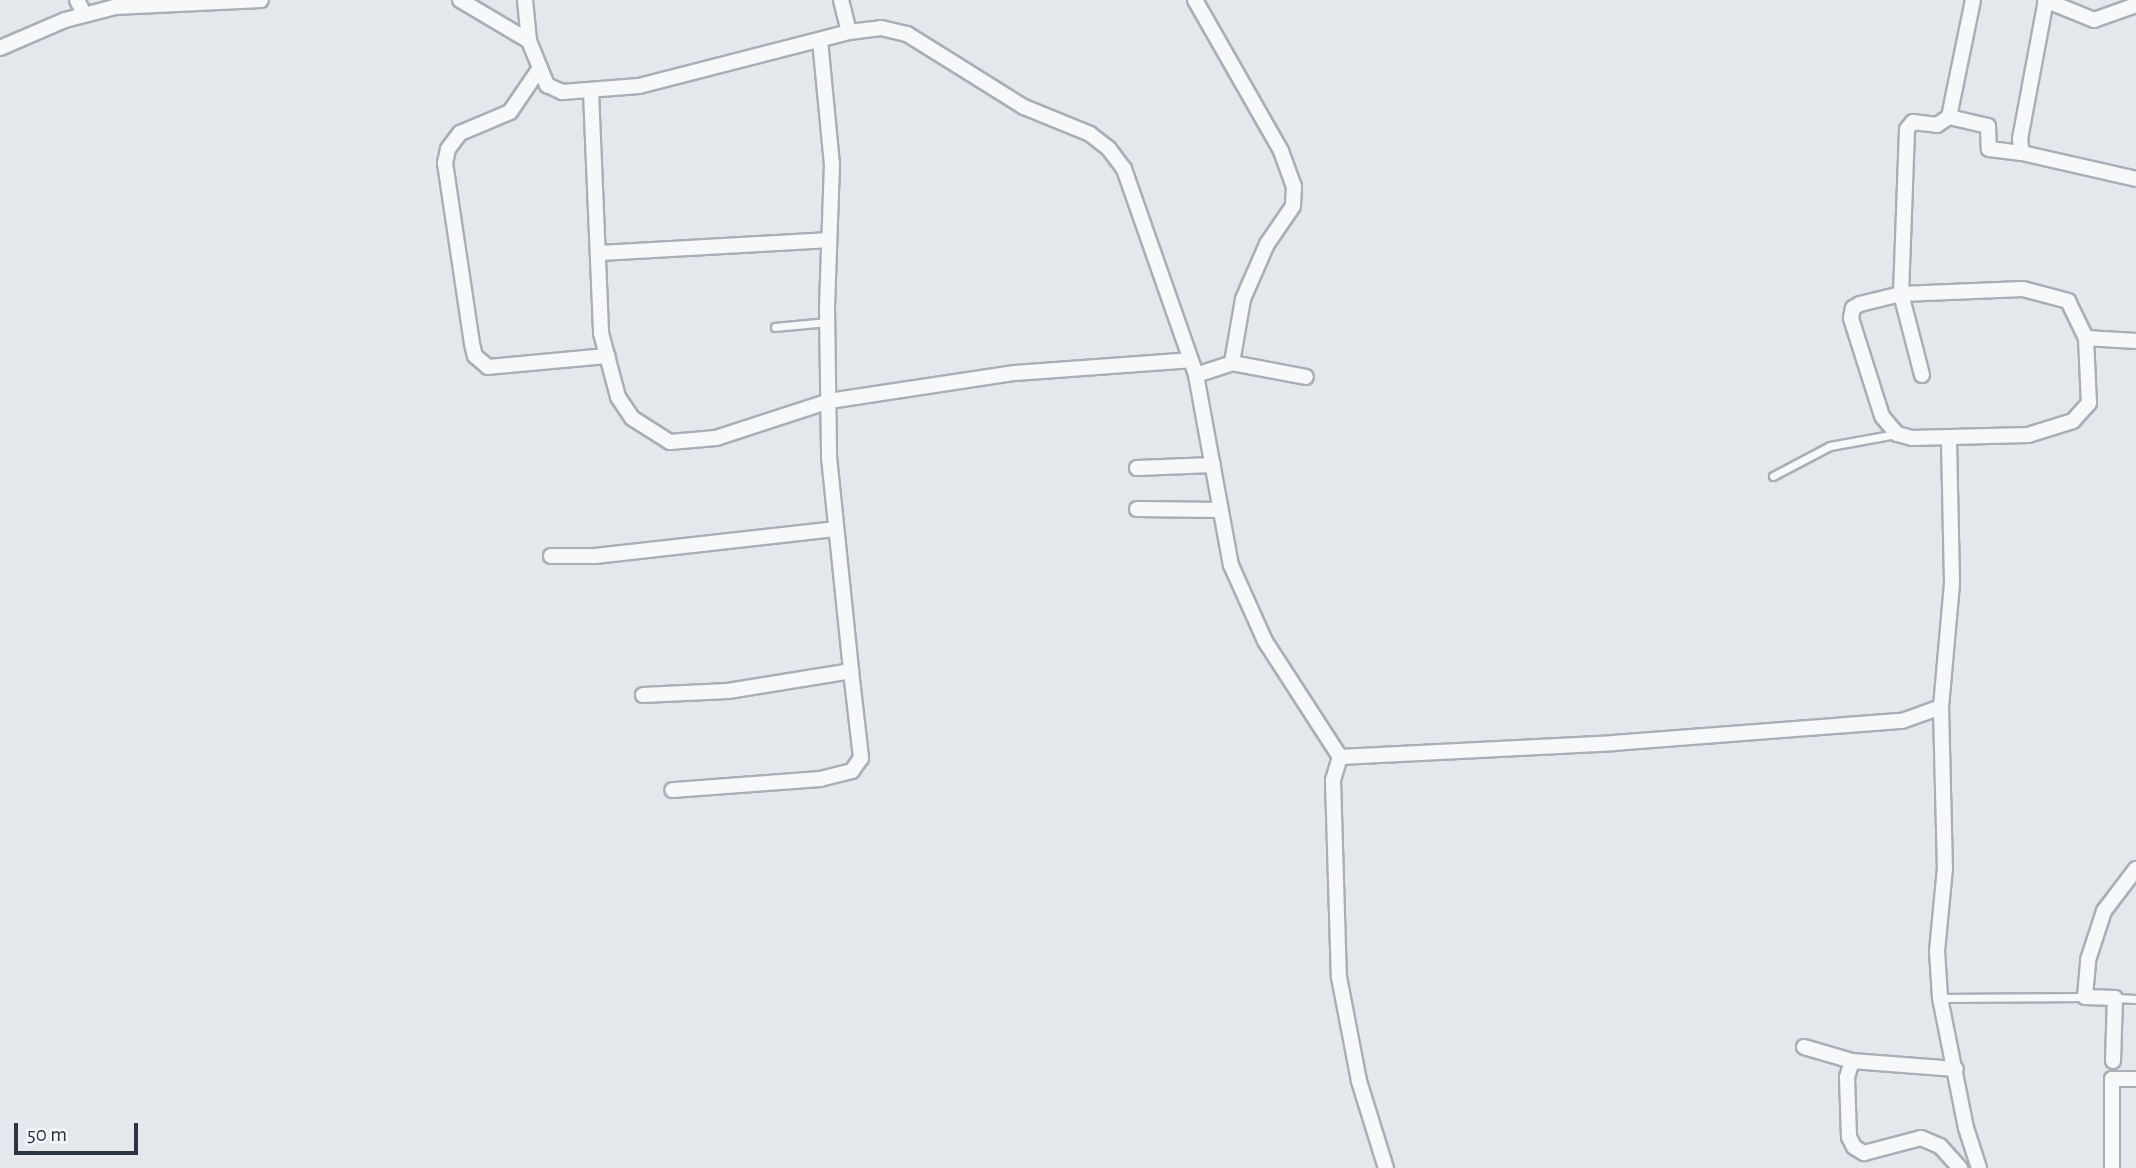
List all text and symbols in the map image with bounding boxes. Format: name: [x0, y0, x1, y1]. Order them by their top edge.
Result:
scale bar: [18, 1108, 142, 1152]
text: 50 m: [27, 1124, 67, 1145]

